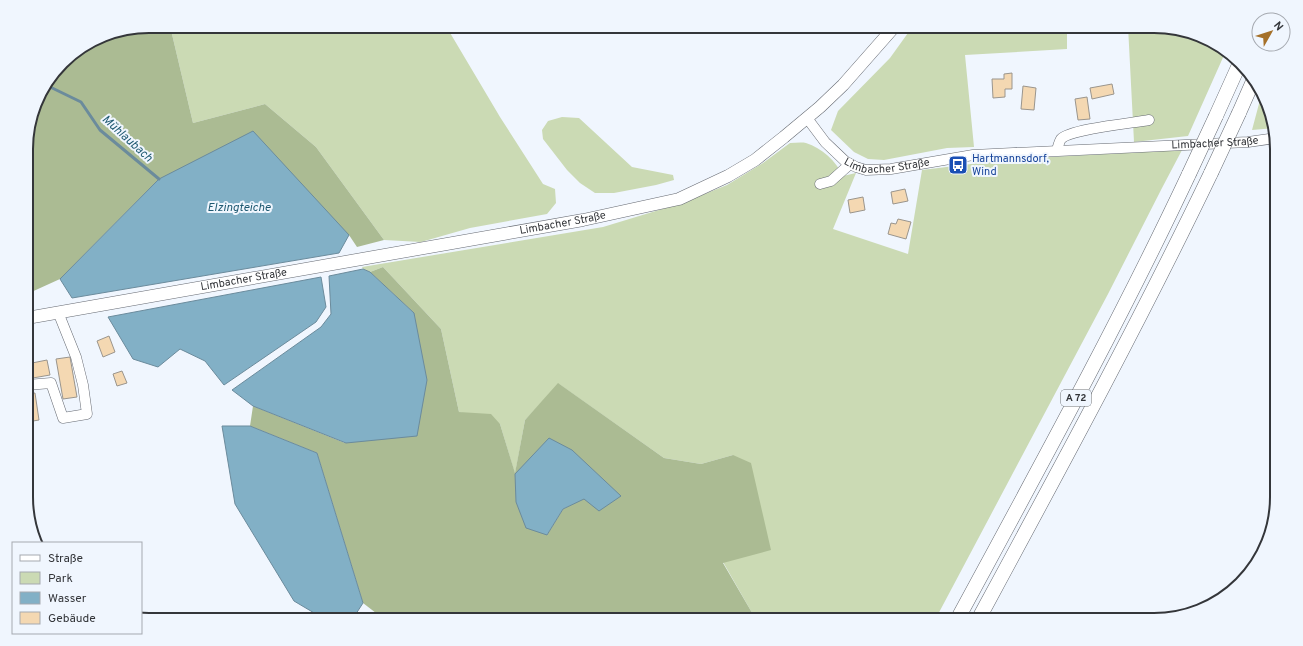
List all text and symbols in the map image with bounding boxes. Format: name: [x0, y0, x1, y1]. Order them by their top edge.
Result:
north arrow: [1251, 12, 1291, 52]
text: N: [1270, 19, 1286, 34]
water label: Mühlaubach: [98, 112, 156, 166]
street label: Limbacher Straße: [1171, 134, 1260, 153]
place label: Hartmannsdorf, Wind: [972, 152, 1049, 179]
bus stop icon: Hartmannsdorf, Wind: [947, 154, 969, 176]
street label: Limbacher Straße: [841, 155, 931, 177]
water label: Elzingteiche: [207, 200, 272, 216]
street label: Limbacher Straße: [518, 208, 607, 238]
street label: Limbacher Straße: [199, 265, 288, 294]
road number: A 72: [1061, 390, 1091, 406]
legend: [12, 542, 142, 634]
text: Straße: [48, 551, 83, 567]
text: Park: [48, 571, 73, 587]
text: Wasser: [48, 591, 87, 607]
text: Gebäude: [48, 611, 96, 627]

